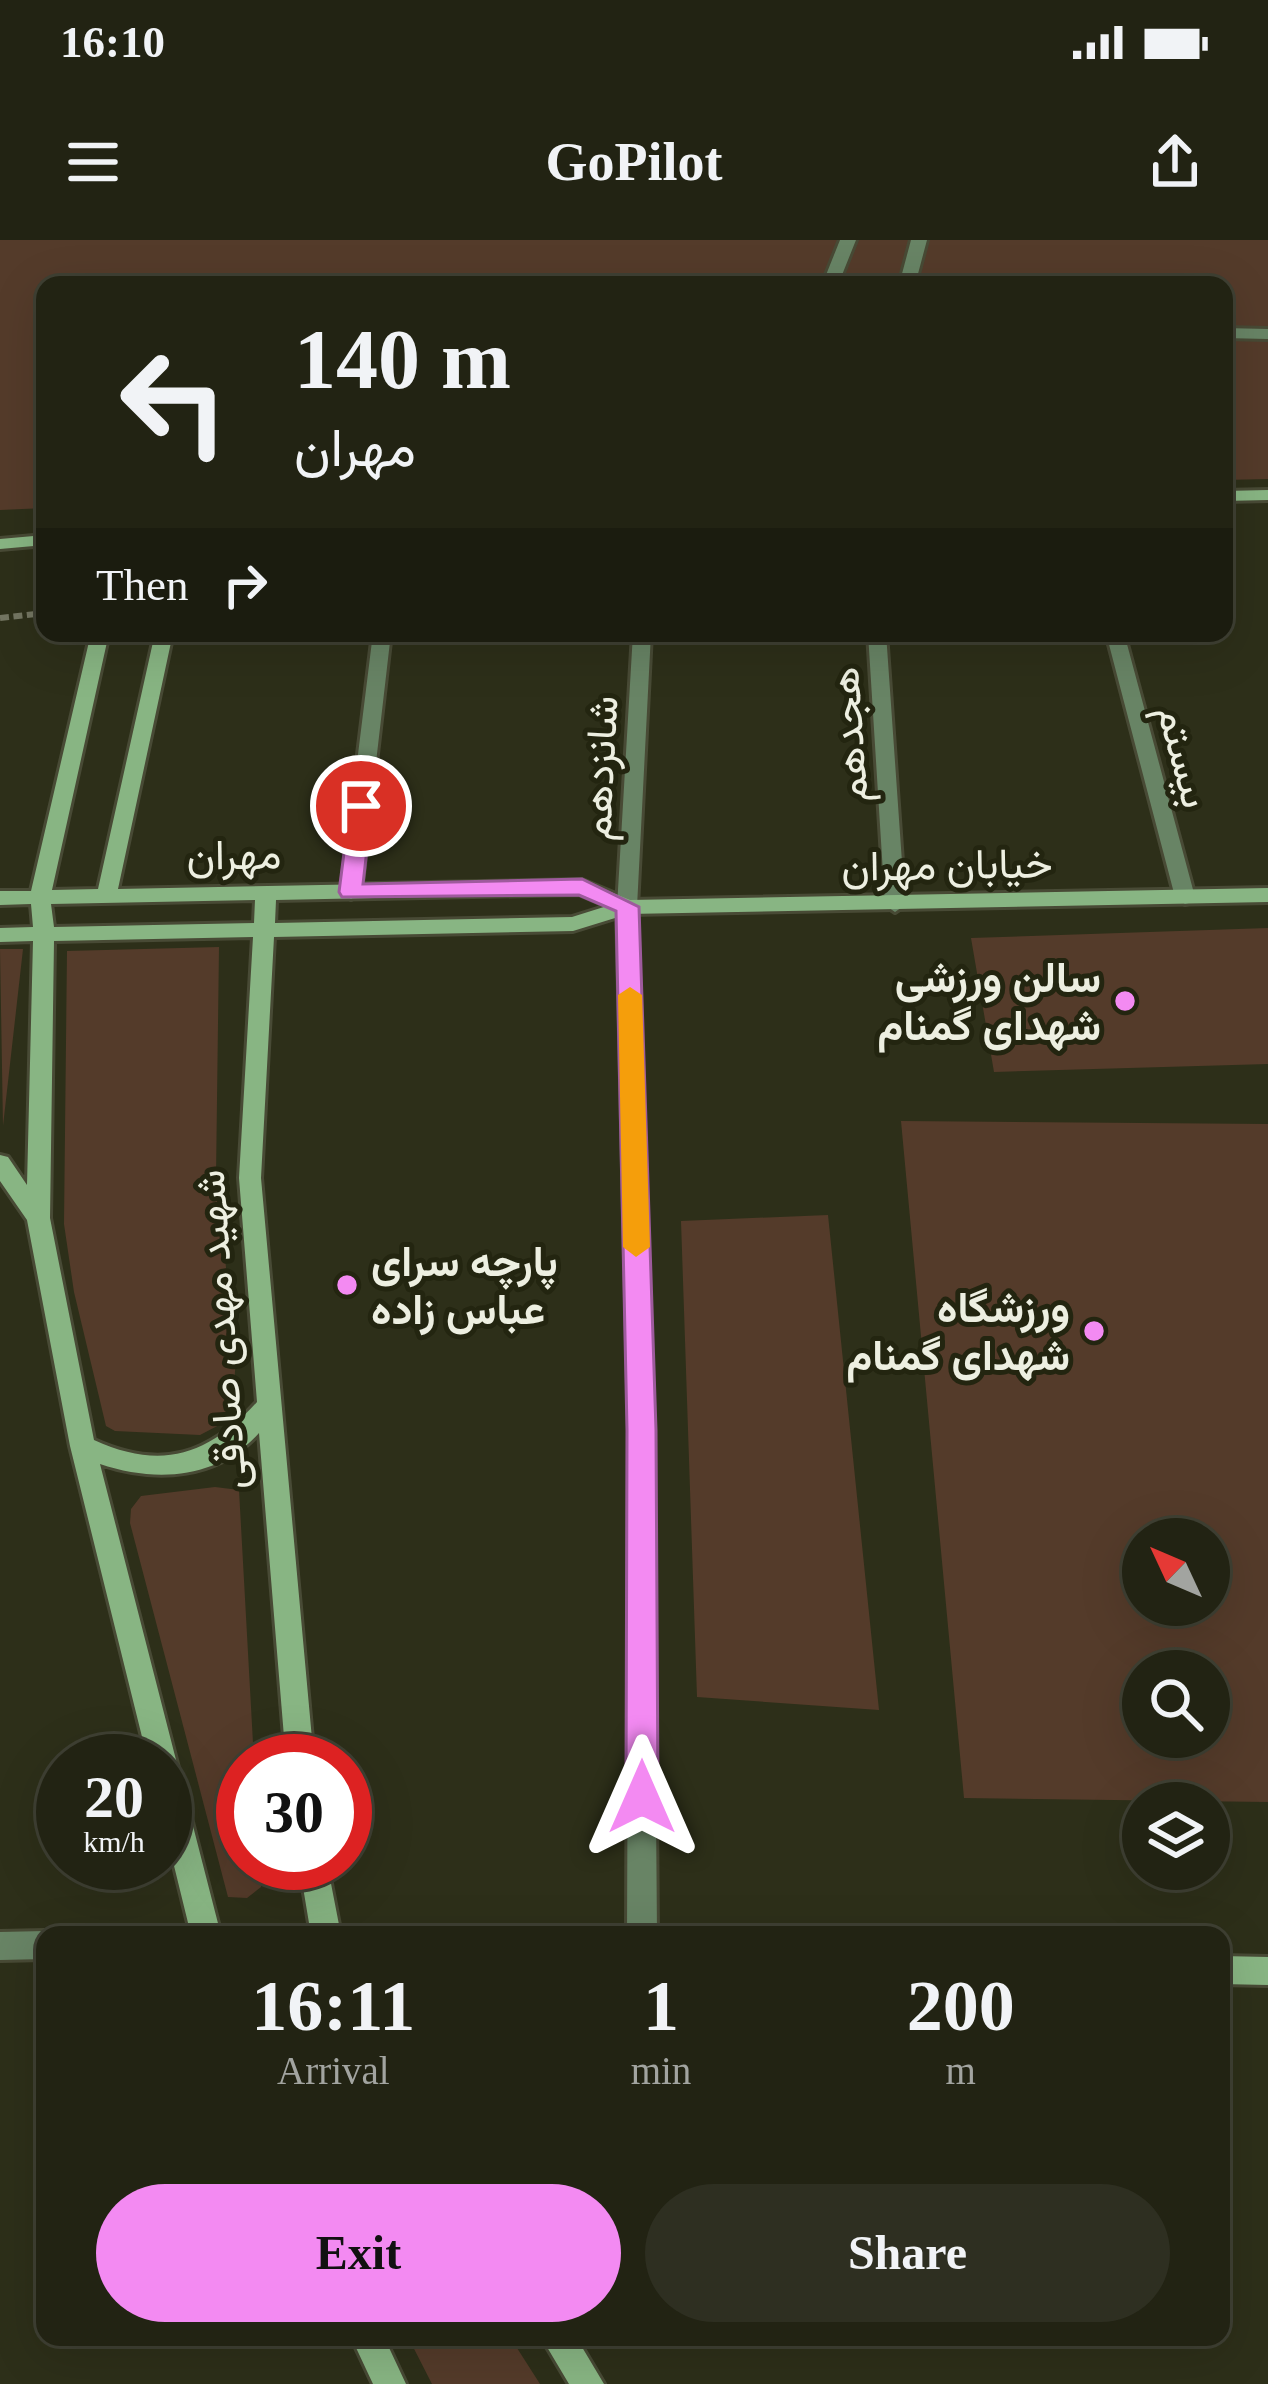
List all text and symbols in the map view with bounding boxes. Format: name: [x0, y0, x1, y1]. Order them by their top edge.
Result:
text: 16:10: [60, 17, 165, 67]
icon: menu: [60, 129, 126, 195]
icon: share: [1142, 129, 1208, 195]
text: GoPilot: [546, 132, 722, 192]
text: 140 m: [294, 313, 511, 406]
icon: left: [96, 324, 252, 480]
text: مهران: [294, 418, 416, 478]
icon: right: [212, 552, 278, 618]
text: Then: [96, 560, 188, 610]
street label: هجدهم: [821, 665, 881, 804]
street label: شانزدهم: [573, 694, 631, 842]
street label: بیستم: [1144, 700, 1220, 814]
pin: [310, 755, 412, 857]
icon: arrive: [328, 773, 394, 839]
street label: مهران: [186, 831, 282, 882]
street label: خیابان مهران: [841, 840, 1053, 893]
place label: سالن ورزشی شهدای گمنام: [877, 955, 1101, 1053]
marker: سالن ورزشی شهدای گمنام: [1112, 988, 1138, 1014]
street label: شهید مهدی صادقی: [187, 1168, 257, 1491]
place label: پارچه سرای عباس زاده: [371, 1239, 558, 1336]
marker: پارچه سرای عباس زاده: [334, 1272, 360, 1298]
place label: ورزشگاه شهدای گمنام: [846, 1285, 1070, 1383]
marker: ورزشگاه شهدای گمنام: [1081, 1318, 1107, 1344]
north arrow: [1122, 1518, 1230, 1626]
map controls: [1122, 1518, 1230, 1890]
button: search: [1122, 1650, 1230, 1758]
speed limit sign: 30: [216, 1734, 372, 1890]
position arrow: [579, 1734, 705, 1860]
text: 20: [84, 1764, 144, 1830]
button: layers: [1122, 1782, 1230, 1890]
text: km/h: [83, 1825, 145, 1858]
text: 16:11: [251, 1966, 415, 2046]
text: 1: [643, 1966, 679, 2046]
text: 200: [907, 1966, 1015, 2046]
text: Arrival: [277, 2049, 390, 2092]
text: min: [631, 2049, 691, 2092]
text: m: [946, 2049, 976, 2092]
button: Exit: [96, 2184, 621, 2322]
button: Share: [645, 2184, 1170, 2322]

